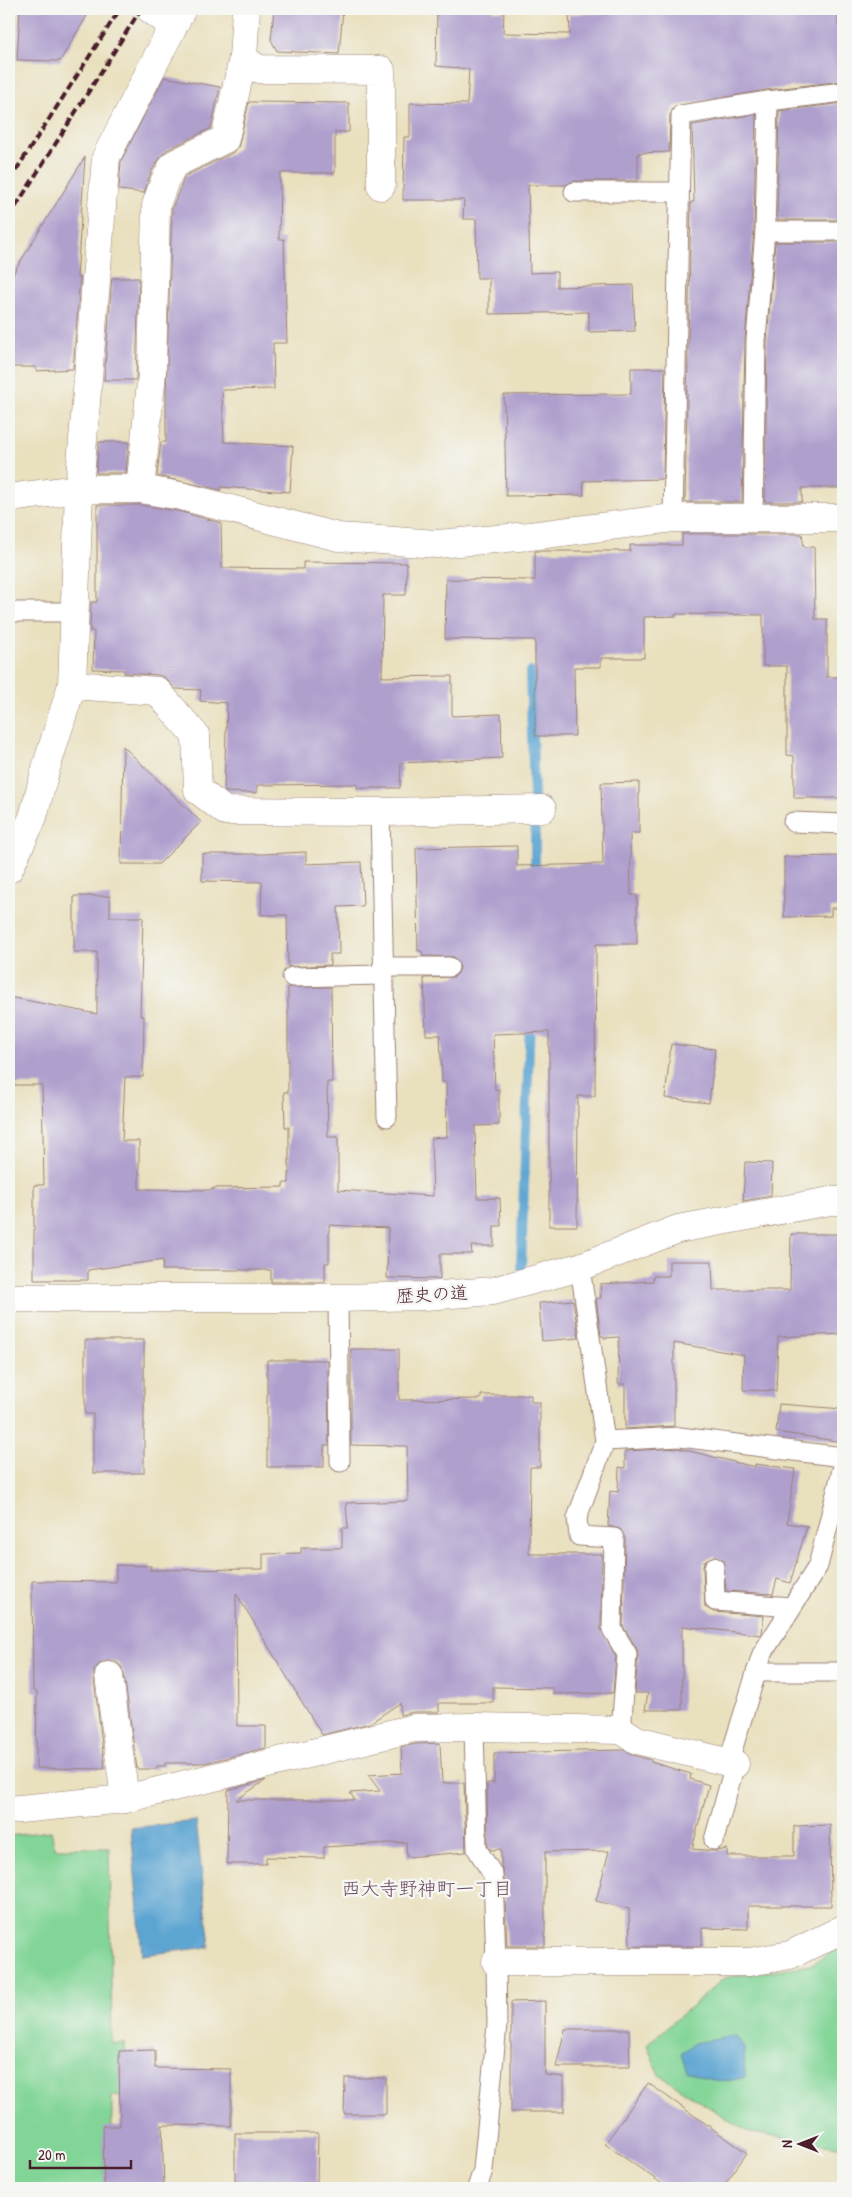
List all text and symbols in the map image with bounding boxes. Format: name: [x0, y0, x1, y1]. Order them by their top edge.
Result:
street label: 歴史の道: [395, 1280, 469, 1308]
district label: 西大寺野神町一丁目: [341, 1875, 513, 1901]
north arrow: [774, 2120, 824, 2170]
scale bar: [30, 2137, 131, 2169]
text: N: [777, 2140, 796, 2148]
text: 20 m: [38, 2144, 65, 2165]

